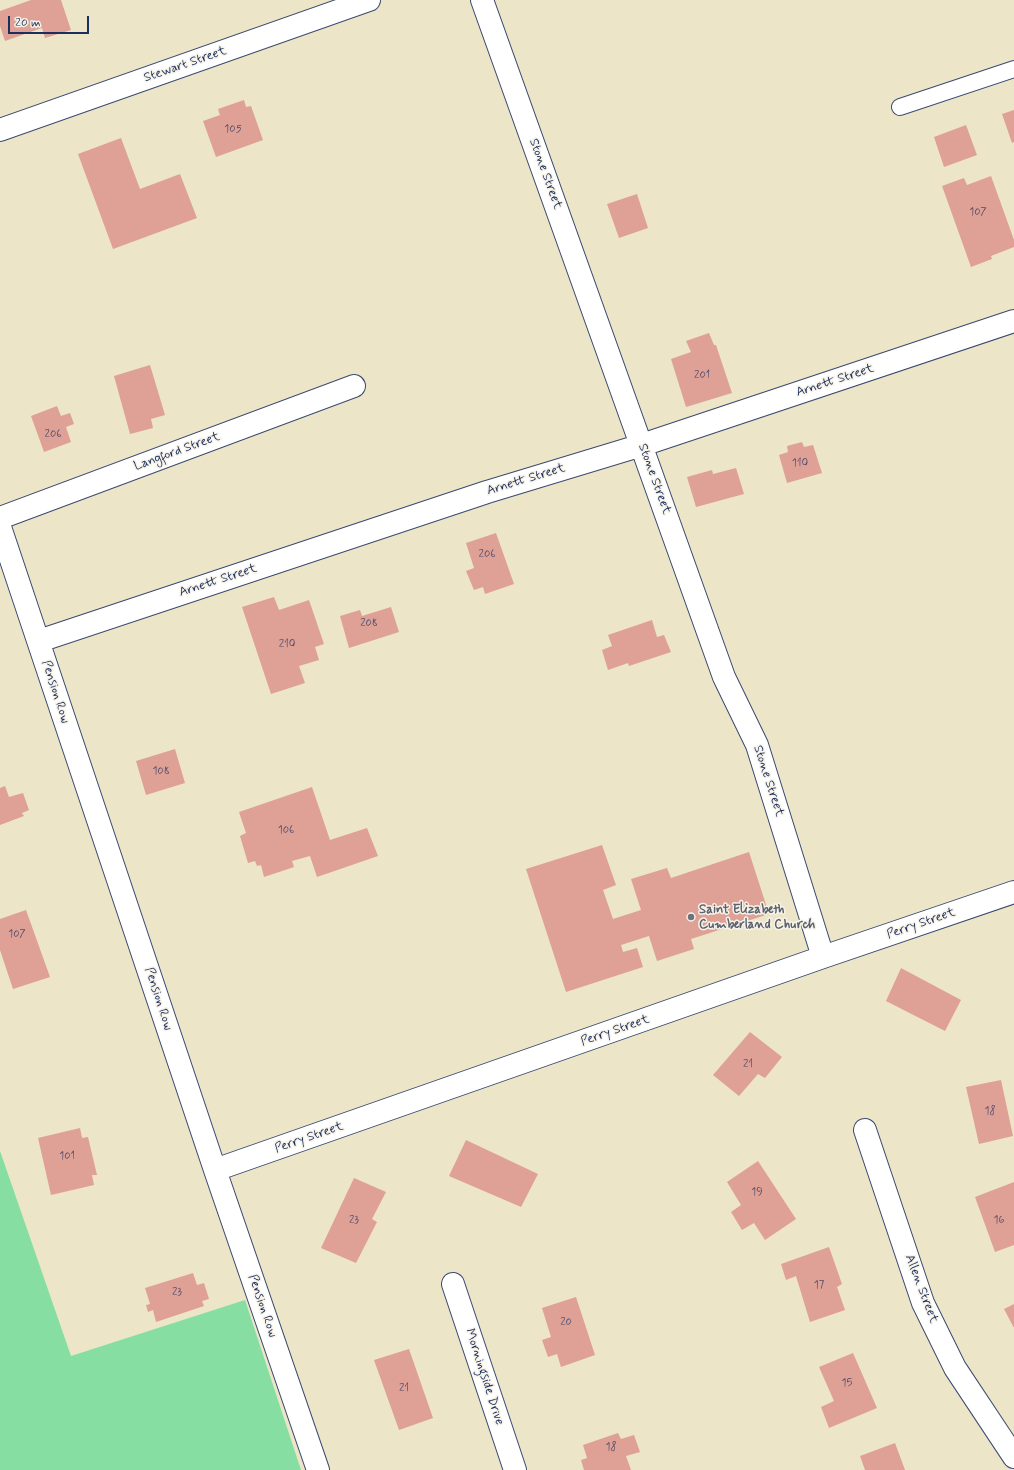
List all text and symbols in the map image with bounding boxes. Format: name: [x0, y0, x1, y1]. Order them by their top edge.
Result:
scale bar: [10, 8, 91, 34]
text: 20 m: [15, 15, 41, 31]
street label: Stewart Street: [142, 44, 228, 86]
house number: 105: [224, 123, 242, 137]
street label: Stone Street: [525, 137, 565, 211]
house number: 107: [969, 206, 987, 220]
street label: Arnett Street: [794, 361, 876, 401]
house number: 201: [694, 369, 710, 383]
house number: 206: [45, 428, 61, 442]
street label: Langford Street: [132, 429, 222, 475]
street label: Stone Street: [634, 442, 674, 516]
house number: 110: [792, 457, 808, 471]
street label: Arnett Street: [485, 461, 567, 499]
house number: 206: [479, 548, 495, 562]
street label: Arnett Street: [177, 561, 259, 601]
house number: 208: [360, 617, 378, 631]
house number: 210: [279, 638, 295, 652]
street label: Pension Row: [38, 659, 72, 725]
street label: Stone Street: [749, 743, 787, 819]
house number: 108: [152, 765, 170, 779]
house number: 106: [278, 824, 294, 838]
place label: Saint Elizabeth Cumberland Church: [699, 902, 815, 933]
street label: Perry Street: [885, 905, 957, 943]
marker: Saint Elizabeth Cumberland Church: [686, 912, 696, 922]
house number: 107: [8, 928, 26, 942]
street label: Pension Row: [141, 966, 175, 1032]
street label: Perry Street: [579, 1012, 651, 1050]
house number: 21: [743, 1058, 753, 1072]
house number: 18: [985, 1105, 995, 1119]
street label: Perry Street: [273, 1119, 345, 1157]
house number: 101: [59, 1150, 75, 1164]
house number: 19: [751, 1186, 763, 1200]
house number: 23: [349, 1214, 359, 1228]
house number: 16: [994, 1214, 1004, 1228]
street label: Allen Street: [901, 1253, 941, 1325]
street label: Pension Row: [244, 1273, 280, 1339]
house number: 17: [814, 1279, 824, 1293]
house number: 23: [172, 1286, 182, 1300]
house number: 20: [560, 1316, 572, 1330]
street label: Morningside Drive: [461, 1327, 507, 1427]
house number: 15: [842, 1377, 852, 1391]
house number: 21: [399, 1382, 409, 1396]
house number: 18: [606, 1441, 616, 1455]

